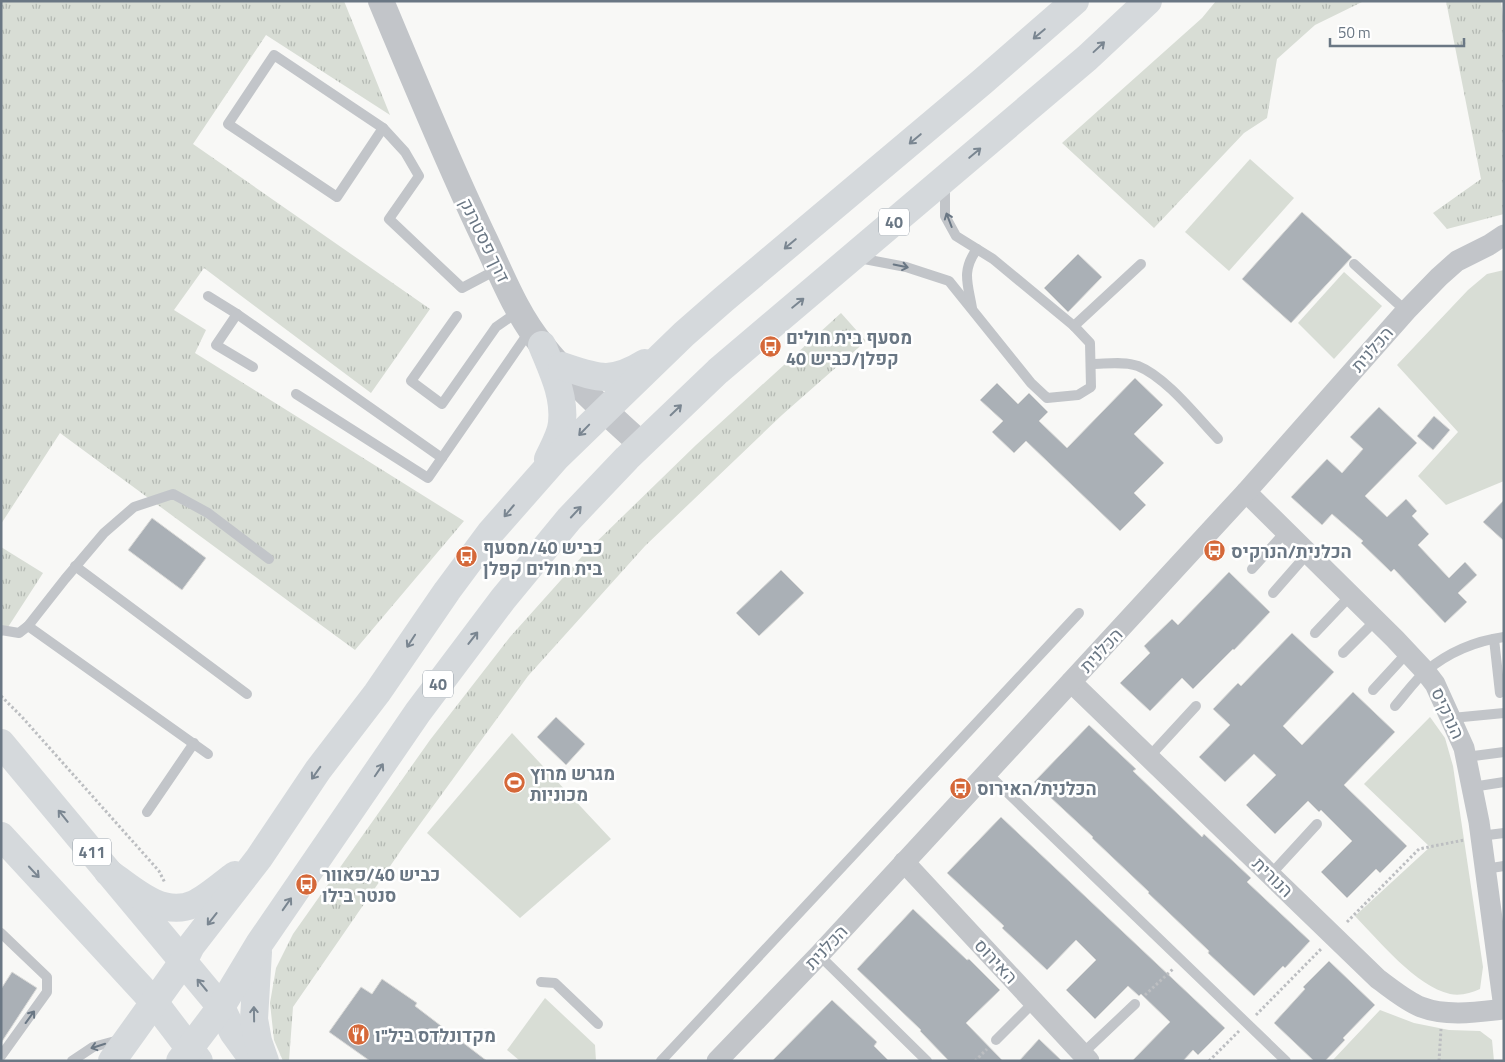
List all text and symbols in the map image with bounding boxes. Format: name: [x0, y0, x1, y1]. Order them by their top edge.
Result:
scale bar: [1330, 15, 1464, 47]
text: 50 m: [1338, 21, 1371, 44]
one-way arrow: [1032, 28, 1045, 39]
one-way arrow: [1093, 41, 1105, 53]
one-way arrow: [908, 133, 921, 144]
one-way arrow: [969, 147, 982, 158]
street label: דרך פסטרנק: [453, 193, 517, 287]
road number: 40: [879, 208, 909, 236]
one-way arrow: [943, 213, 953, 228]
one-way arrow: [784, 238, 797, 249]
one-way arrow: [892, 262, 908, 271]
one-way arrow: [791, 297, 804, 308]
street label: הכלנית: [1345, 320, 1399, 378]
place label: מסעף בית חולים קפלן/כביש 40: [786, 324, 912, 372]
bus stop icon: מסעף בית חולים קפלן/כביש 40: [758, 335, 782, 359]
one-way arrow: [670, 404, 683, 416]
one-way arrow: [578, 423, 590, 436]
one-way arrow: [503, 505, 514, 518]
one-way arrow: [570, 505, 582, 518]
place label: כביש 40/מסעף בית חולים קפלן: [483, 534, 603, 582]
place label: הכלנית/הנרקיס: [1231, 538, 1352, 565]
bus stop icon: הכלנית/הנרקיס: [1203, 539, 1227, 563]
bus stop icon: כביש 40/מסעף בית חולים קפלן: [455, 545, 479, 569]
street label: הכלנית: [1073, 622, 1129, 678]
one-way arrow: [468, 631, 479, 644]
one-way arrow: [406, 634, 416, 648]
road number: 40: [423, 671, 453, 698]
street label: הנרקיס: [1424, 683, 1472, 743]
place label: מגרש מרוץ מכוניות: [530, 760, 615, 808]
one-way arrow: [374, 763, 384, 777]
one-way arrow: [311, 766, 321, 780]
sports icon: מגרש מרוץ מכוניות: [502, 771, 526, 795]
place label: הכלנית/האירוס: [977, 775, 1097, 802]
bus stop icon: הכלנית/האירוס: [949, 776, 973, 800]
one-way arrow: [58, 810, 69, 823]
road number: 411: [73, 839, 111, 866]
street label: הנורית: [1246, 851, 1300, 903]
place label: כביש 40/פאוור סנטר בילו: [322, 861, 440, 909]
one-way arrow: [28, 865, 40, 878]
bus stop icon: כביש 40/פאוור סנטר בילו: [294, 872, 318, 896]
one-way arrow: [282, 897, 292, 911]
one-way arrow: [206, 912, 217, 925]
street label: הכלנית: [798, 919, 854, 975]
street label: האירוס: [968, 932, 1024, 990]
one-way arrow: [196, 978, 208, 991]
one-way arrow: [249, 1006, 259, 1022]
one-way arrow: [25, 1010, 35, 1024]
place label: מקדונלדס ביל"ו: [375, 1022, 496, 1049]
restaurant icon: מקדונלדס ביל"ו: [347, 1023, 371, 1047]
one-way arrow: [91, 1042, 107, 1052]

